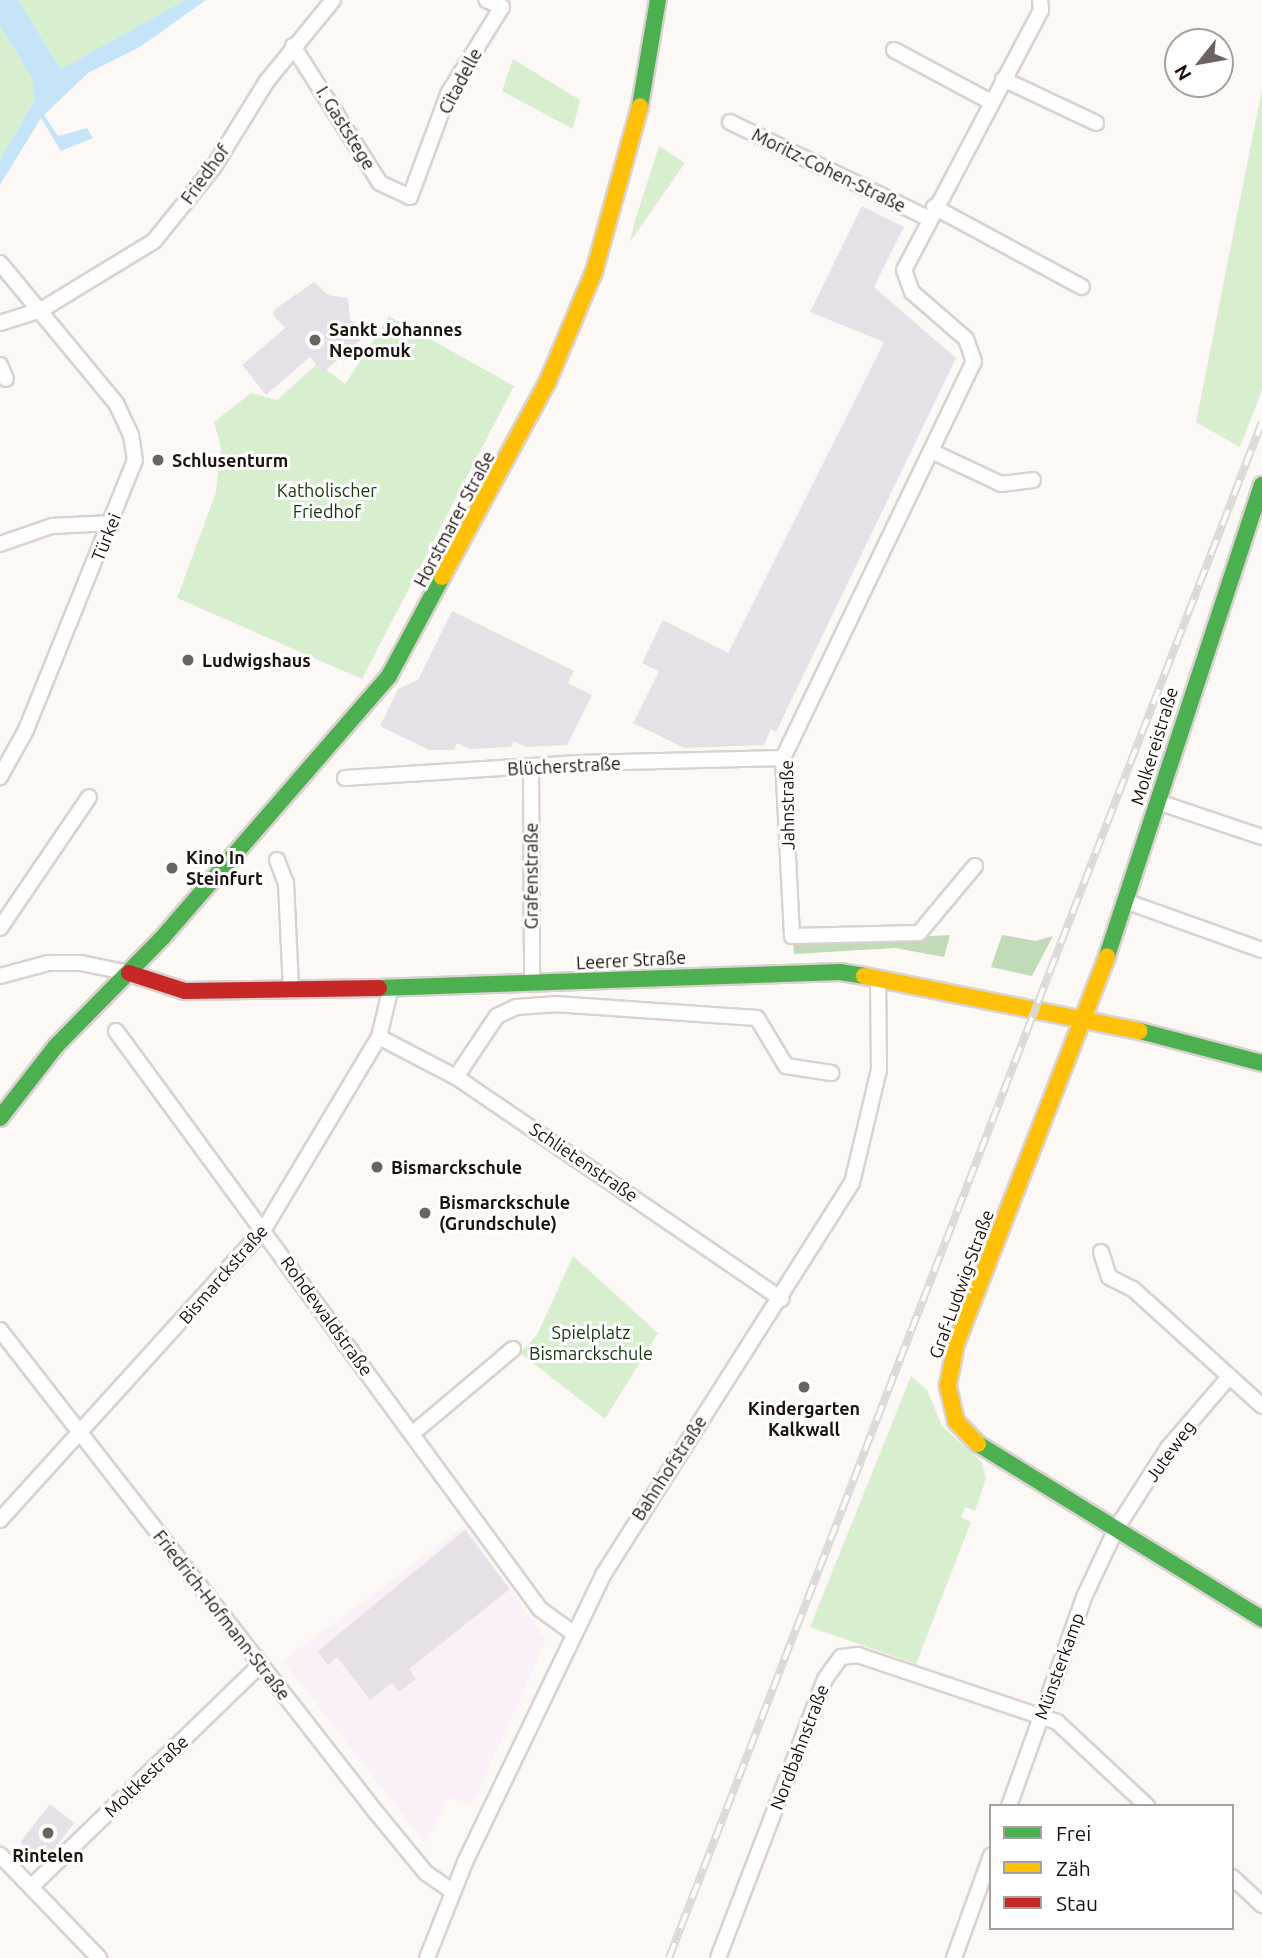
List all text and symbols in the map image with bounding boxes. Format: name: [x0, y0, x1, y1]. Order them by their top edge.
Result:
north arrow: [1164, 28, 1234, 98]
street label: Citadelle: [434, 44, 486, 118]
text: N: [1170, 61, 1196, 85]
street label: I. Gaststege: [312, 82, 380, 174]
street label: Moritz-Cohen-Straße: [749, 123, 909, 217]
street label: Friedhof: [176, 140, 234, 208]
place label: Sankt Johannes Nepomuk: [329, 319, 462, 362]
marker: Sankt Johannes Nepomuk: [307, 332, 323, 348]
street label: Horstmarer Straße: [409, 447, 499, 591]
place label: Schlusenturm: [172, 449, 288, 471]
marker: Schlusenturm: [150, 452, 166, 468]
park label: Katholischer Friedhof: [277, 480, 377, 522]
street label: Türkei: [87, 510, 125, 564]
place label: Ludwigshaus: [202, 649, 311, 671]
marker: Ludwigshaus: [180, 652, 196, 668]
street label: Molkereistraße: [1126, 684, 1182, 808]
street label: Blücherstraße: [507, 752, 621, 780]
street label: Jahnstraße: [775, 760, 799, 850]
street label: Grafenstraße: [520, 823, 542, 929]
place label: Kino In Steinfurt: [186, 847, 263, 890]
marker: Kino In Steinfurt: [164, 860, 180, 876]
street label: Leerer Straße: [575, 946, 687, 974]
street label: Schlietenstraße: [526, 1118, 642, 1206]
place label: Bismarckschule: [391, 1156, 522, 1178]
marker: Bismarckschule: [369, 1159, 385, 1175]
place label: Bismarckschule (Grundschule): [439, 1192, 570, 1234]
marker: Bismarckschule (Grundschule): [417, 1205, 433, 1221]
street label: Graf-Ludwig-Straße: [924, 1207, 998, 1361]
street label: Bismarckstraße: [174, 1220, 272, 1328]
street label: Rohdewaldstraße: [276, 1252, 378, 1380]
park label: Spielplatz Bismarckschule: [529, 1322, 653, 1364]
marker: Kindergarten Kalkwall: [796, 1379, 812, 1395]
place label: Kindergarten Kalkwall: [748, 1398, 860, 1440]
street label: Bahnhofstraße: [627, 1412, 711, 1524]
street label: Juteweg: [1141, 1416, 1199, 1486]
street label: Friedrich-Hofmann-Straße: [149, 1526, 295, 1704]
street label: Münsterkamp: [1030, 1610, 1088, 1722]
street label: Nordbahnstraße: [765, 1681, 833, 1813]
street label: Moltkestraße: [100, 1731, 192, 1821]
legend: [989, 1804, 1234, 1930]
text: Frei: [1056, 1821, 1091, 1845]
marker: Rintelen: [40, 1825, 56, 1841]
place label: Rintelen: [12, 1844, 84, 1866]
text: Zäh: [1056, 1856, 1091, 1880]
text: Stau: [1056, 1891, 1098, 1915]

